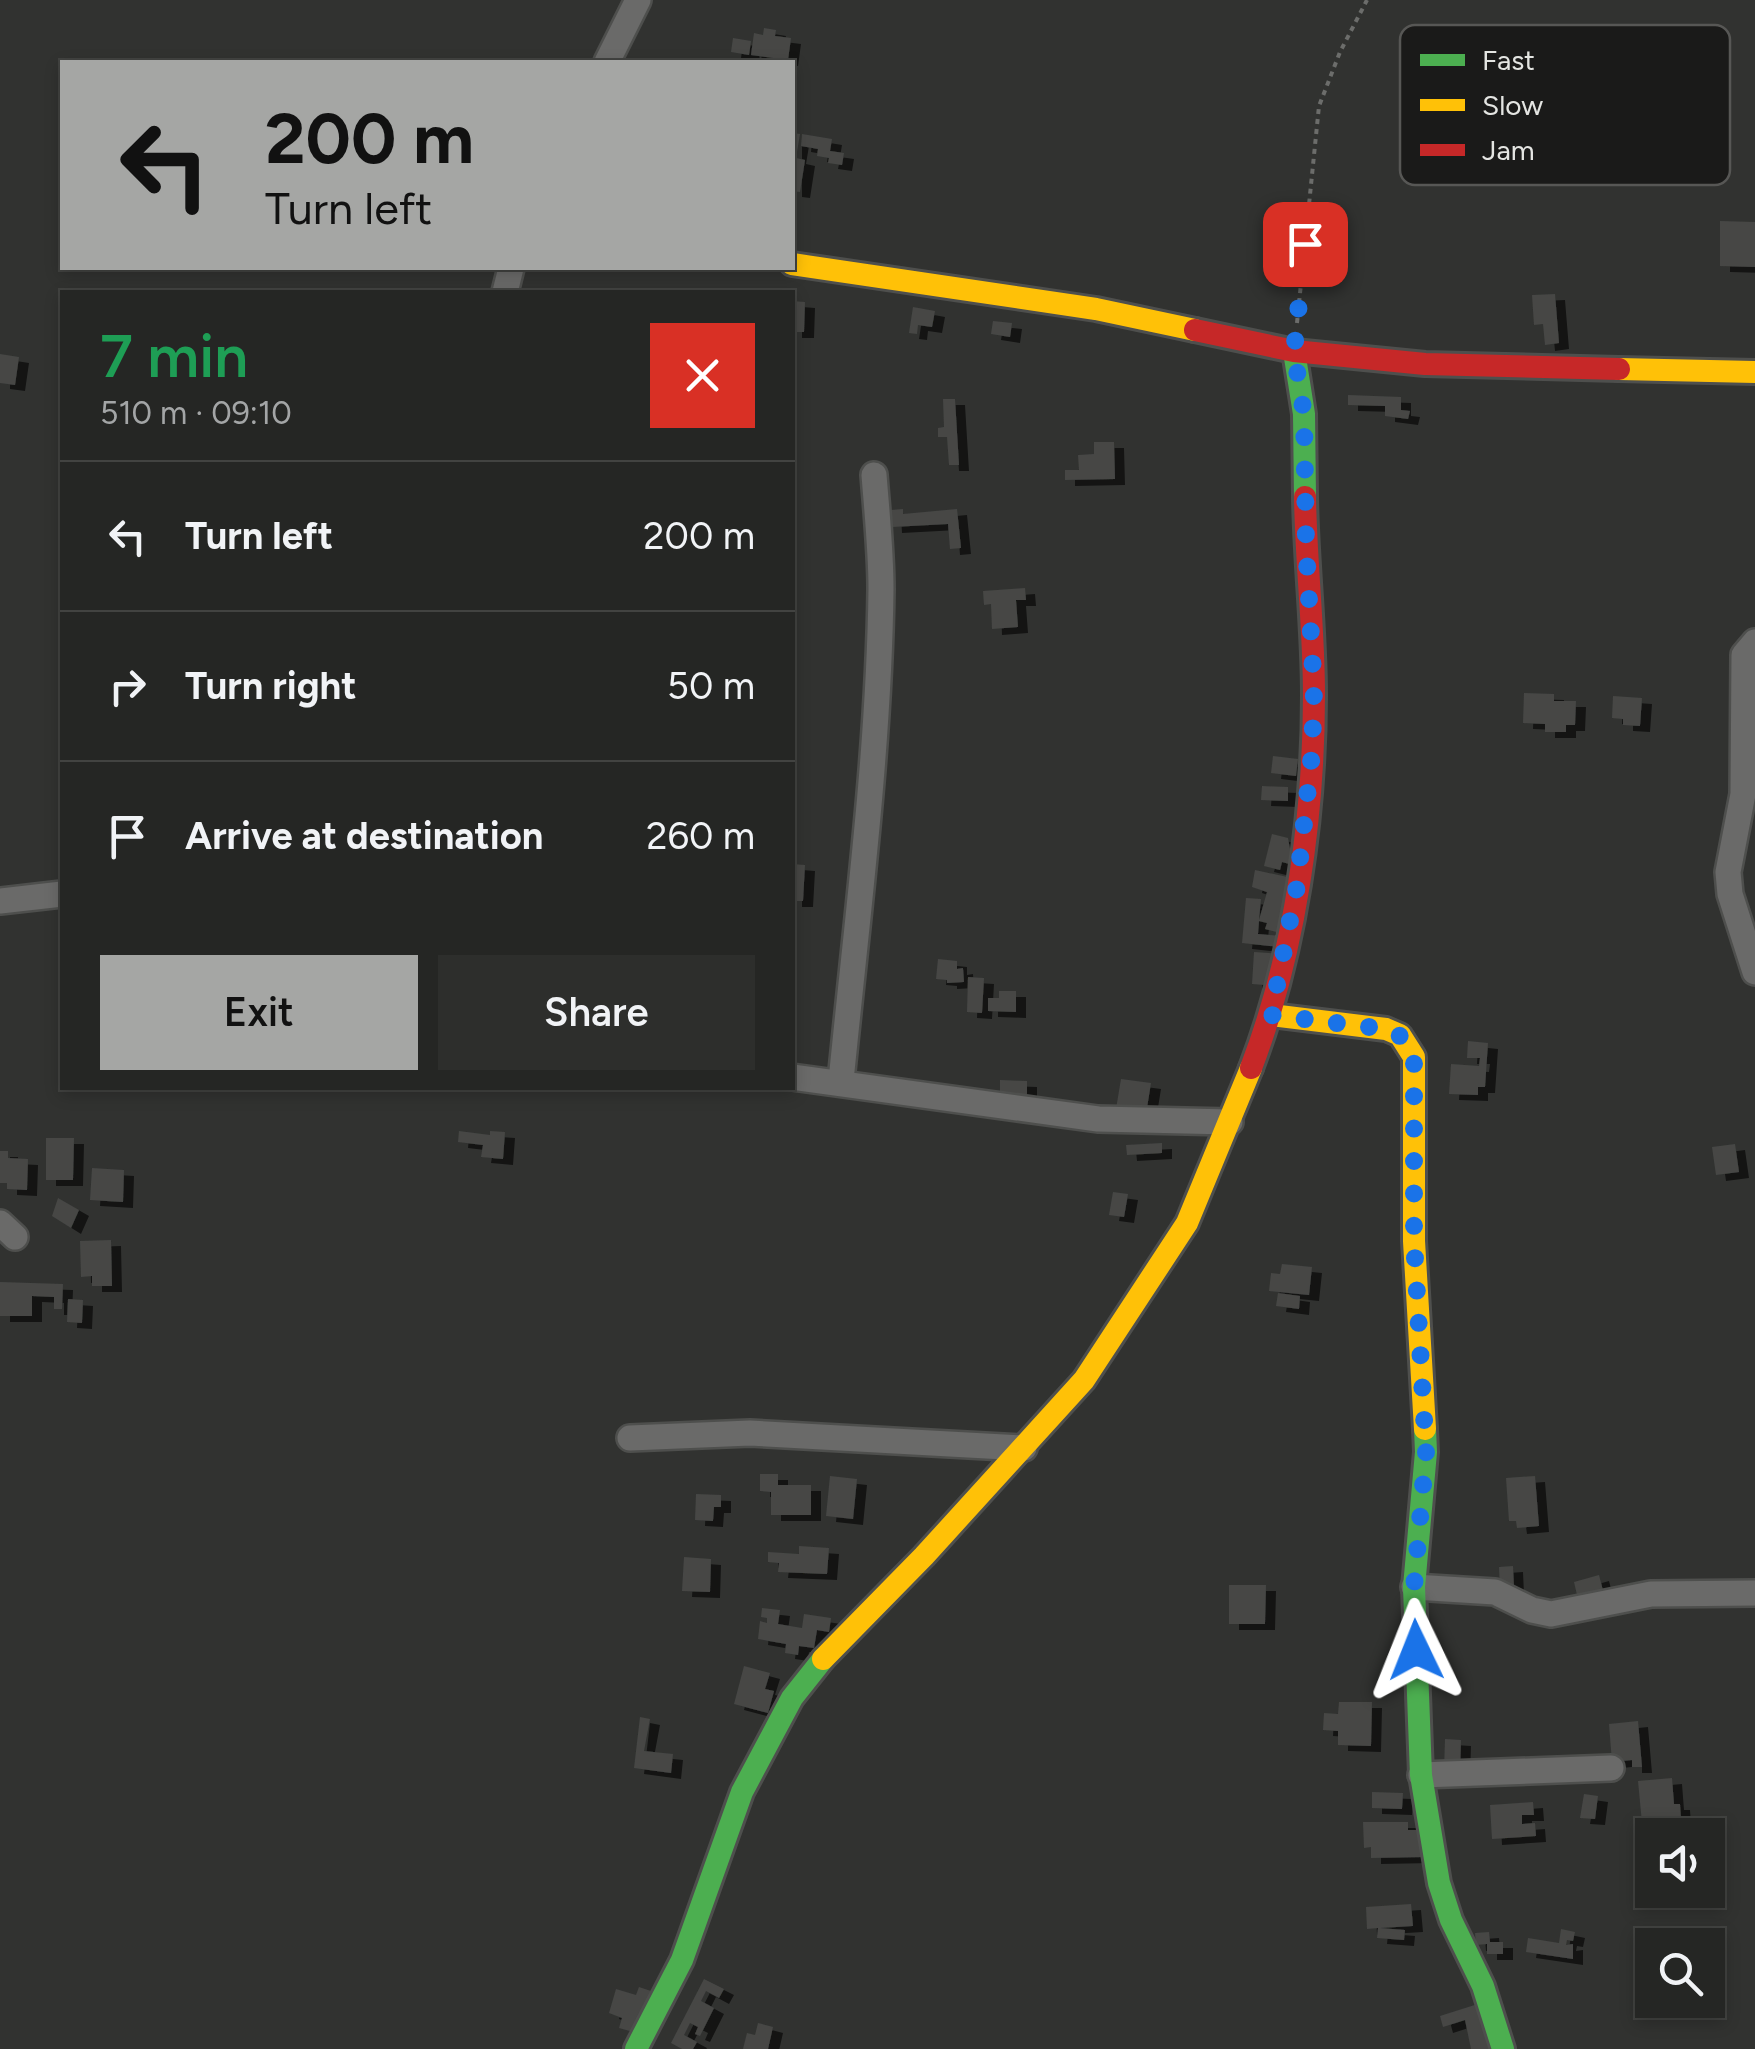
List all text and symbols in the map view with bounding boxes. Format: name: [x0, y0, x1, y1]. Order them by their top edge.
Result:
legend: [1400, 25, 1730, 185]
text: Fast: [1482, 43, 1535, 77]
text: Slow: [1482, 88, 1543, 122]
text: 200 m: [265, 96, 474, 181]
icon: left: [100, 100, 230, 230]
text: Jam: [1482, 133, 1535, 167]
text: Turn left: [265, 181, 432, 235]
pin: [1263, 202, 1348, 287]
icon: arrive: [1278, 217, 1333, 272]
text: 7 min: [100, 320, 248, 392]
button: close: [650, 323, 755, 428]
text: 510 m · 09:10: [100, 394, 292, 432]
icon: left: [100, 509, 155, 564]
text: Turn left: [185, 513, 333, 559]
text: 200 m: [643, 513, 755, 559]
icon: right: [100, 659, 155, 714]
text: Turn right: [185, 663, 357, 709]
text: 50 m: [667, 663, 755, 709]
icon: arrive: [100, 809, 155, 864]
text: Arrive at destination: [185, 813, 543, 859]
text: 260 m: [646, 813, 755, 859]
button: Exit: [100, 955, 418, 1070]
button: Share: [438, 955, 755, 1070]
position arrow: [1364, 1598, 1468, 1702]
map controls: [1635, 1818, 1725, 2018]
button: sound: [1635, 1818, 1725, 1908]
button: search: [1635, 1928, 1725, 2018]

